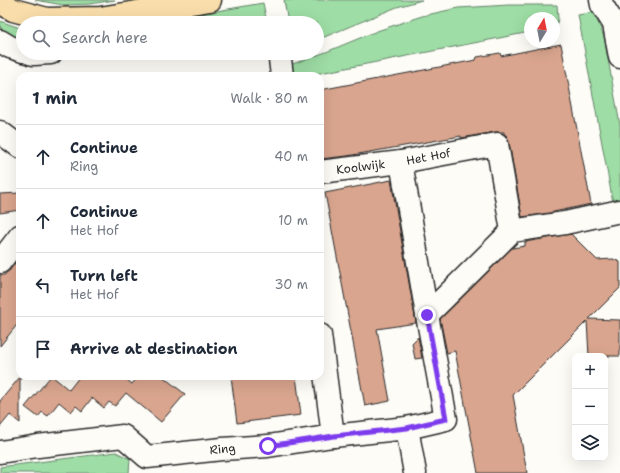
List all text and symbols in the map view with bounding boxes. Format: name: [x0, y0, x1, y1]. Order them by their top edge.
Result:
north arrow: [524, 12, 560, 48]
search box: [16, 16, 324, 60]
icon: search: [30, 27, 52, 49]
text: Search here: [62, 28, 148, 48]
text: 1 min: [32, 87, 77, 109]
text: Walk · 80 m: [230, 90, 308, 107]
text: Continue: [70, 138, 138, 158]
street label: Het Hof: [405, 145, 453, 169]
icon: ahead: [32, 146, 54, 168]
text: 40 m: [274, 148, 308, 165]
street label: Koolwijk: [335, 156, 386, 178]
text: Ring: [70, 158, 98, 175]
text: Continue: [70, 202, 138, 222]
icon: ahead: [32, 210, 54, 232]
text: 10 m: [278, 212, 308, 229]
text: Het Hof: [70, 222, 119, 239]
text: Turn left: [70, 266, 138, 286]
icon: left: [32, 274, 54, 296]
text: 30 m: [274, 276, 308, 293]
text: Het Hof: [70, 286, 119, 303]
route end: [418, 306, 436, 324]
icon: arrive: [32, 338, 54, 360]
text: Arrive at destination: [70, 339, 238, 359]
map controls: [572, 353, 608, 461]
button: +: [572, 353, 608, 389]
button: −: [572, 389, 608, 425]
button: layers: [572, 425, 608, 461]
route start: [259, 437, 277, 455]
street label: Ring: [209, 440, 236, 458]

